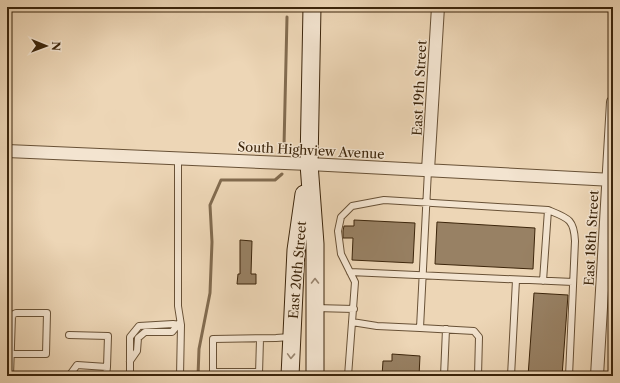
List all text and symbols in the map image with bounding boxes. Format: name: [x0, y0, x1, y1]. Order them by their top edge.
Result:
north arrow: [26, 26, 66, 66]
street label: East 19th Street: [409, 39, 430, 136]
text: N: [49, 41, 63, 52]
street label: South Highview Avenue: [237, 138, 385, 162]
street label: East 18th Street: [581, 189, 602, 286]
street label: East 20th Street: [285, 220, 309, 320]
one-way arrow: [311, 278, 319, 284]
one-way arrow: [287, 353, 296, 359]

